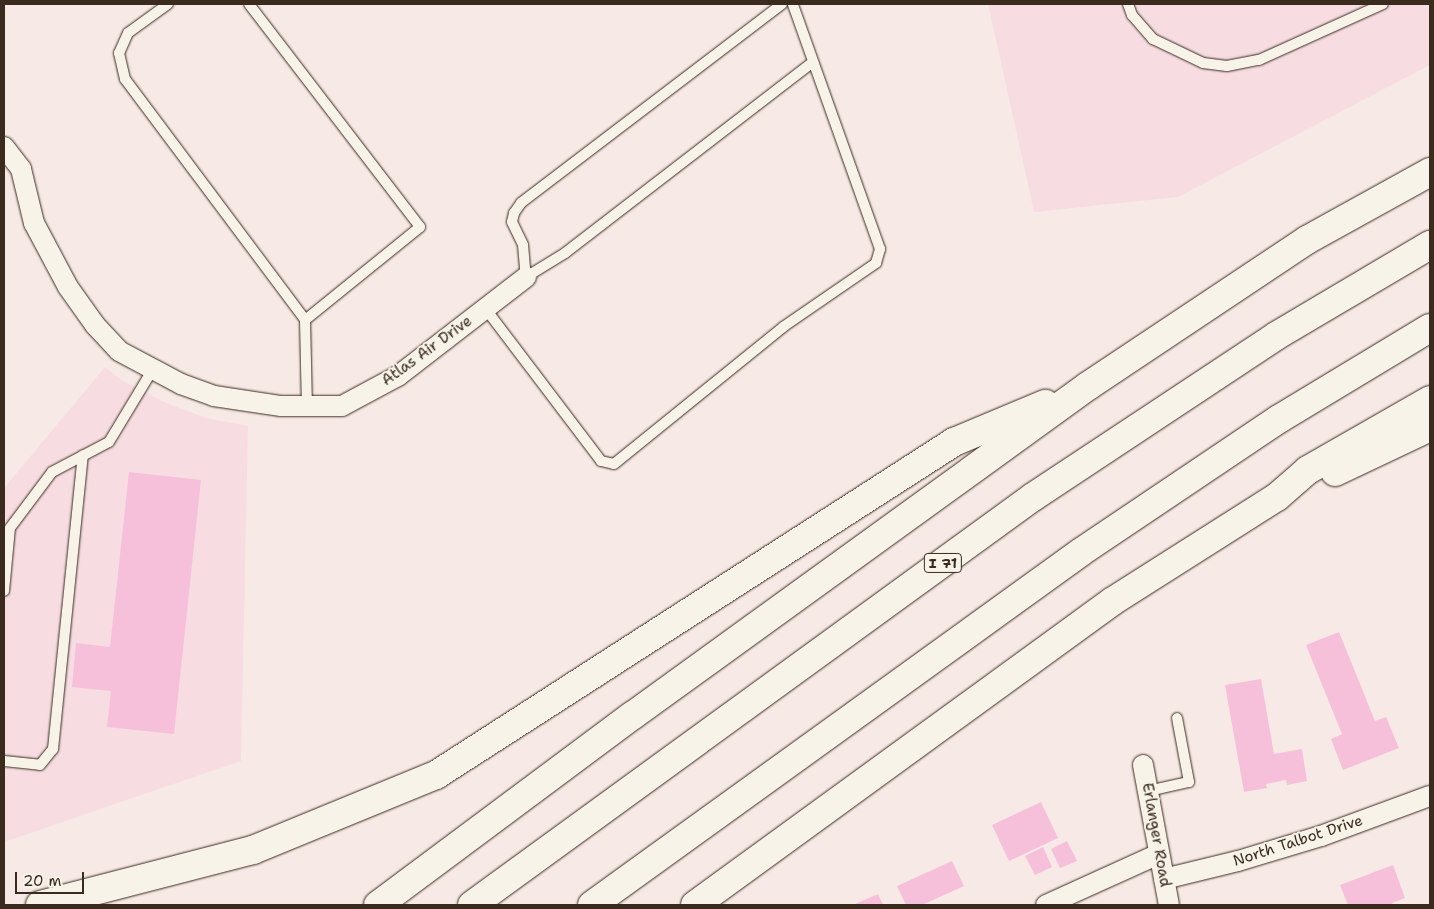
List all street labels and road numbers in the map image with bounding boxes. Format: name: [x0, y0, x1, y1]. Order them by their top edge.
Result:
street label: Atlas Air Drive: [378, 312, 476, 390]
road number: I 71: [923, 552, 963, 574]
street label: Erlanger Road: [1138, 781, 1174, 889]
street label: North Talbot Drive: [1231, 812, 1365, 870]

